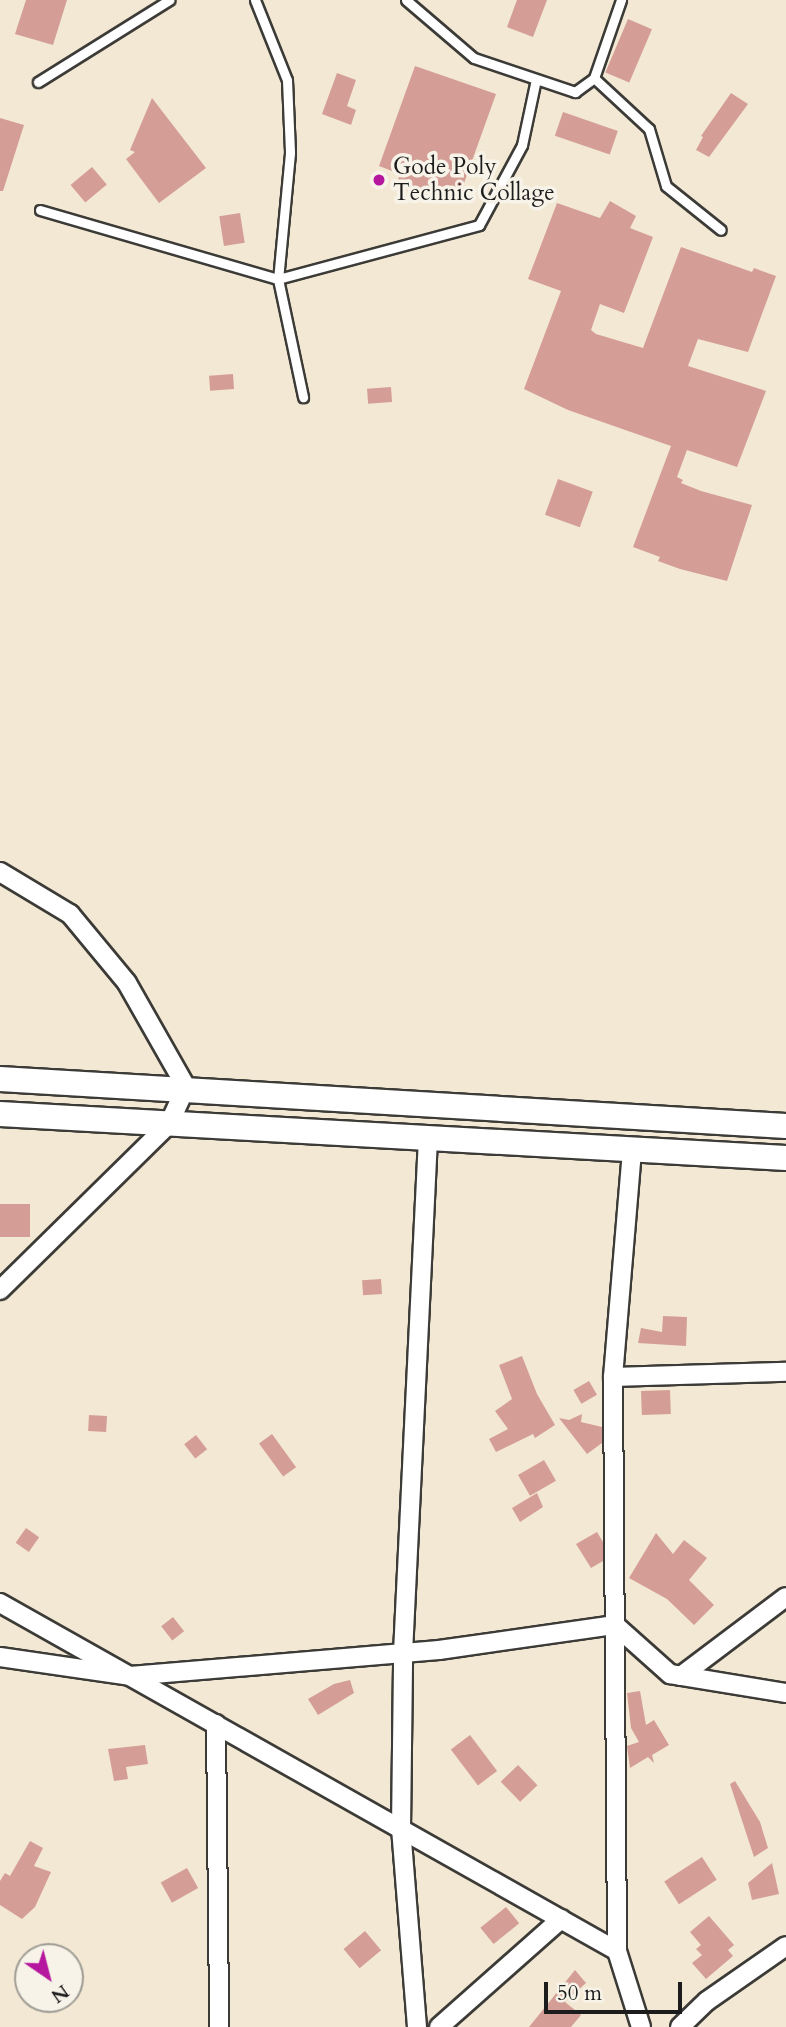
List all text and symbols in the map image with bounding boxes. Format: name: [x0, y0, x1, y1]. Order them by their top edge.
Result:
place label: Gode Poly Technic Collage: [393, 153, 555, 207]
marker: Gode Poly Technic Collage: [371, 172, 387, 188]
north arrow: [14, 1943, 84, 2013]
scale bar: [548, 1968, 686, 2012]
text: N: [46, 1978, 74, 2009]
text: 50 m: [557, 1979, 602, 2008]

